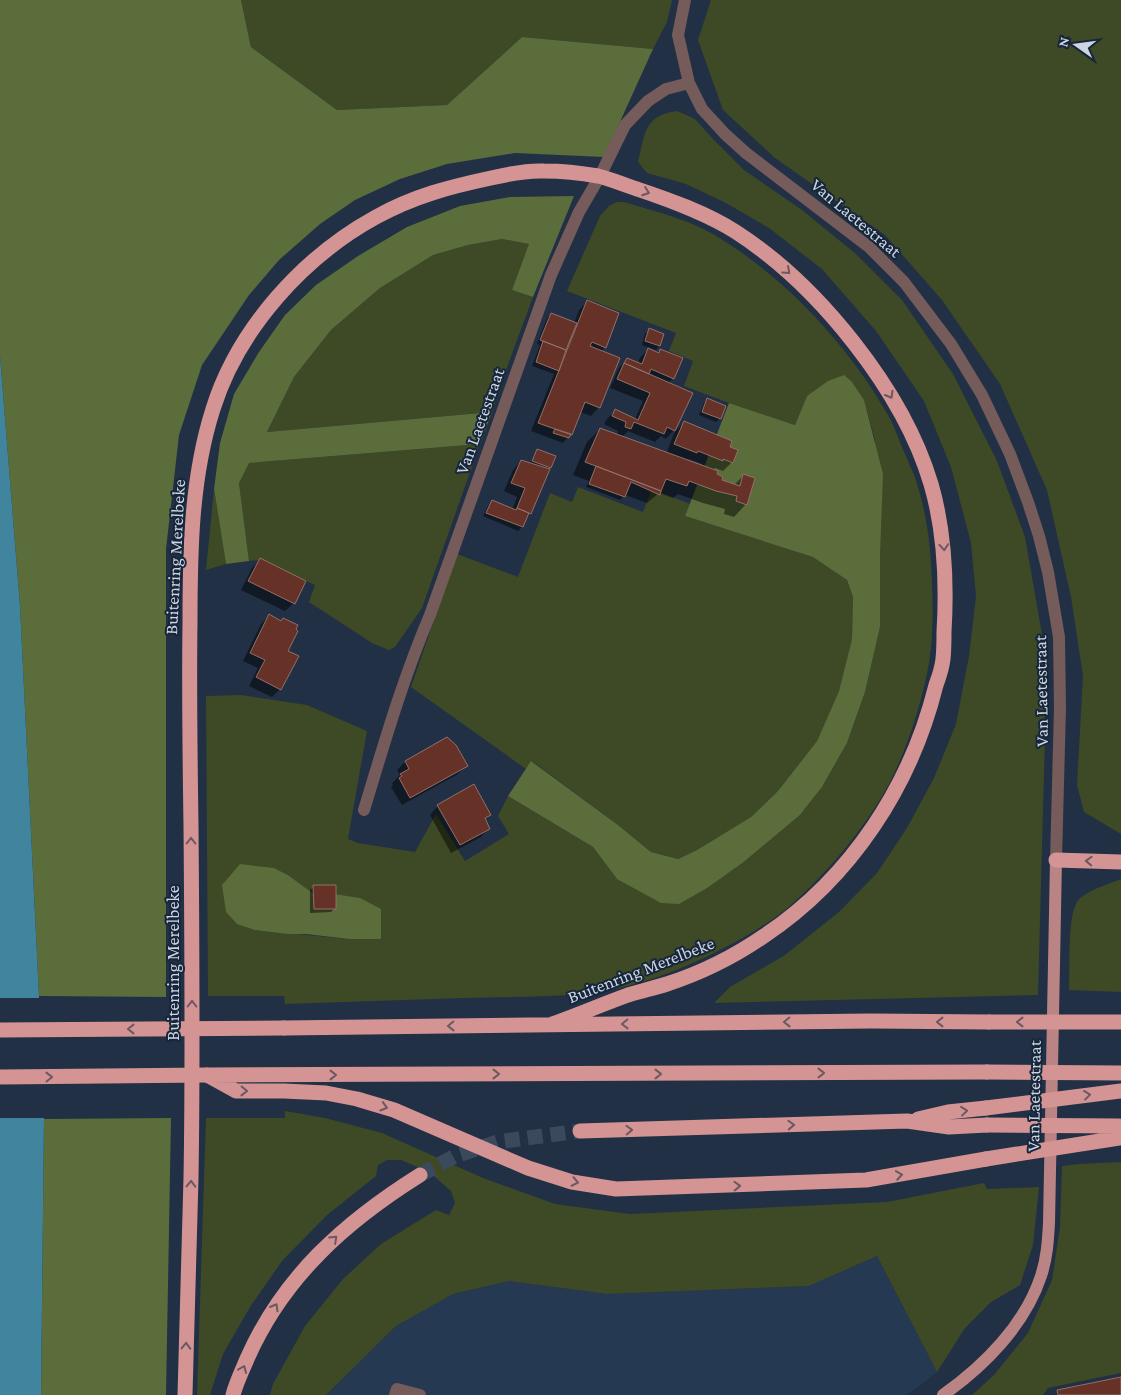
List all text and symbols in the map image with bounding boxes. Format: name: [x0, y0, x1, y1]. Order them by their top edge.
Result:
north arrow: [1051, 20, 1101, 70]
text: N: [1054, 35, 1072, 48]
street label: Van Laetestraat: [807, 175, 906, 262]
one-way arrow: [641, 186, 649, 196]
one-way arrow: [781, 265, 790, 274]
street label: Van Laetestraat: [452, 364, 509, 477]
one-way arrow: [883, 390, 893, 399]
street label: Buitenring Merelbeke: [161, 479, 189, 635]
one-way arrow: [938, 543, 949, 551]
street label: Van Laetestraat: [1030, 634, 1052, 747]
one-way arrow: [186, 837, 196, 845]
one-way arrow: [1084, 856, 1092, 867]
street label: Buitenring Merelbeke: [163, 885, 183, 1041]
street label: Buitenring Merelbeke: [565, 933, 717, 1007]
one-way arrow: [187, 1000, 197, 1008]
one-way arrow: [936, 1016, 944, 1027]
one-way arrow: [783, 1017, 791, 1027]
one-way arrow: [1016, 1017, 1024, 1027]
one-way arrow: [621, 1019, 628, 1029]
one-way arrow: [447, 1021, 454, 1031]
one-way arrow: [126, 1024, 134, 1034]
street label: Van Laetestraat: [1023, 1039, 1045, 1152]
one-way arrow: [817, 1068, 825, 1078]
one-way arrow: [492, 1069, 500, 1079]
one-way arrow: [654, 1069, 662, 1079]
one-way arrow: [330, 1070, 337, 1080]
one-way arrow: [45, 1072, 53, 1082]
one-way arrow: [240, 1085, 248, 1096]
one-way arrow: [1083, 1091, 1091, 1101]
one-way arrow: [379, 1101, 387, 1111]
one-way arrow: [960, 1105, 968, 1116]
one-way arrow: [787, 1119, 795, 1130]
one-way arrow: [625, 1124, 633, 1135]
one-way arrow: [894, 1171, 903, 1181]
one-way arrow: [570, 1177, 579, 1187]
one-way arrow: [185, 1180, 196, 1188]
one-way arrow: [733, 1180, 741, 1191]
one-way arrow: [329, 1236, 338, 1245]
one-way arrow: [269, 1303, 279, 1312]
one-way arrow: [181, 1342, 191, 1350]
one-way arrow: [237, 1365, 248, 1374]

